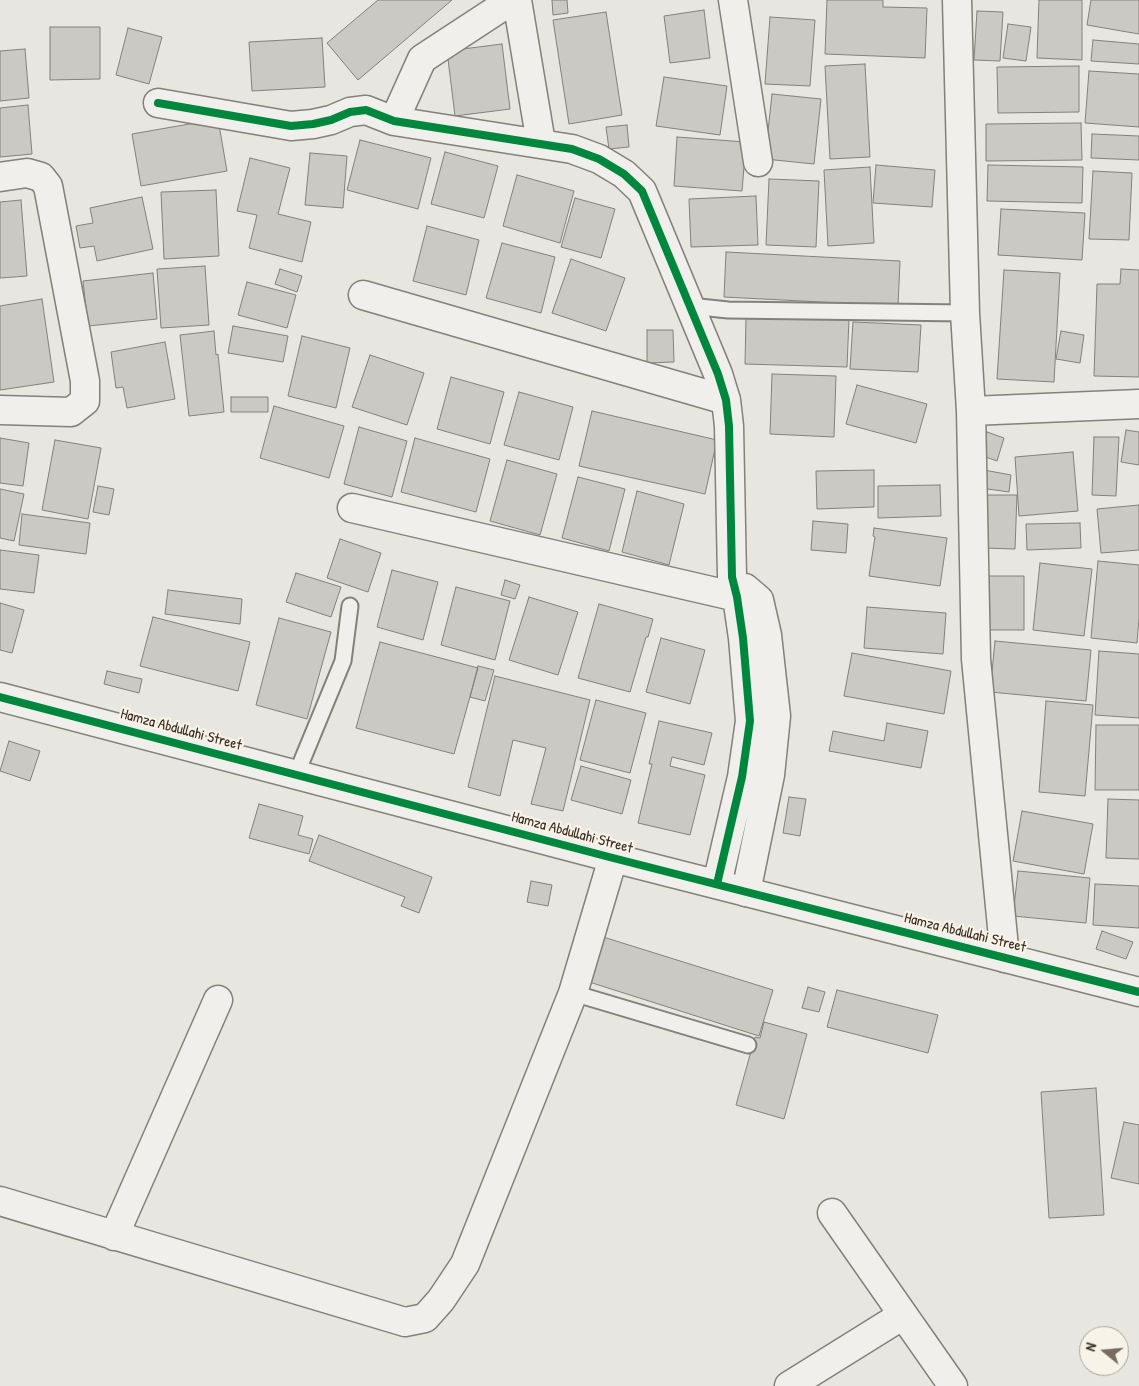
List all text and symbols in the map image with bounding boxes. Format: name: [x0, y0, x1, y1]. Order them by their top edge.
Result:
street label: Hamza Abdullahi Street: [119, 705, 243, 755]
street label: Hamza Abdullahi Street: [510, 808, 634, 858]
street label: Hamza Abdullahi Street: [902, 909, 1028, 957]
north arrow: [1079, 1326, 1129, 1376]
text: N: [1080, 1340, 1100, 1353]

